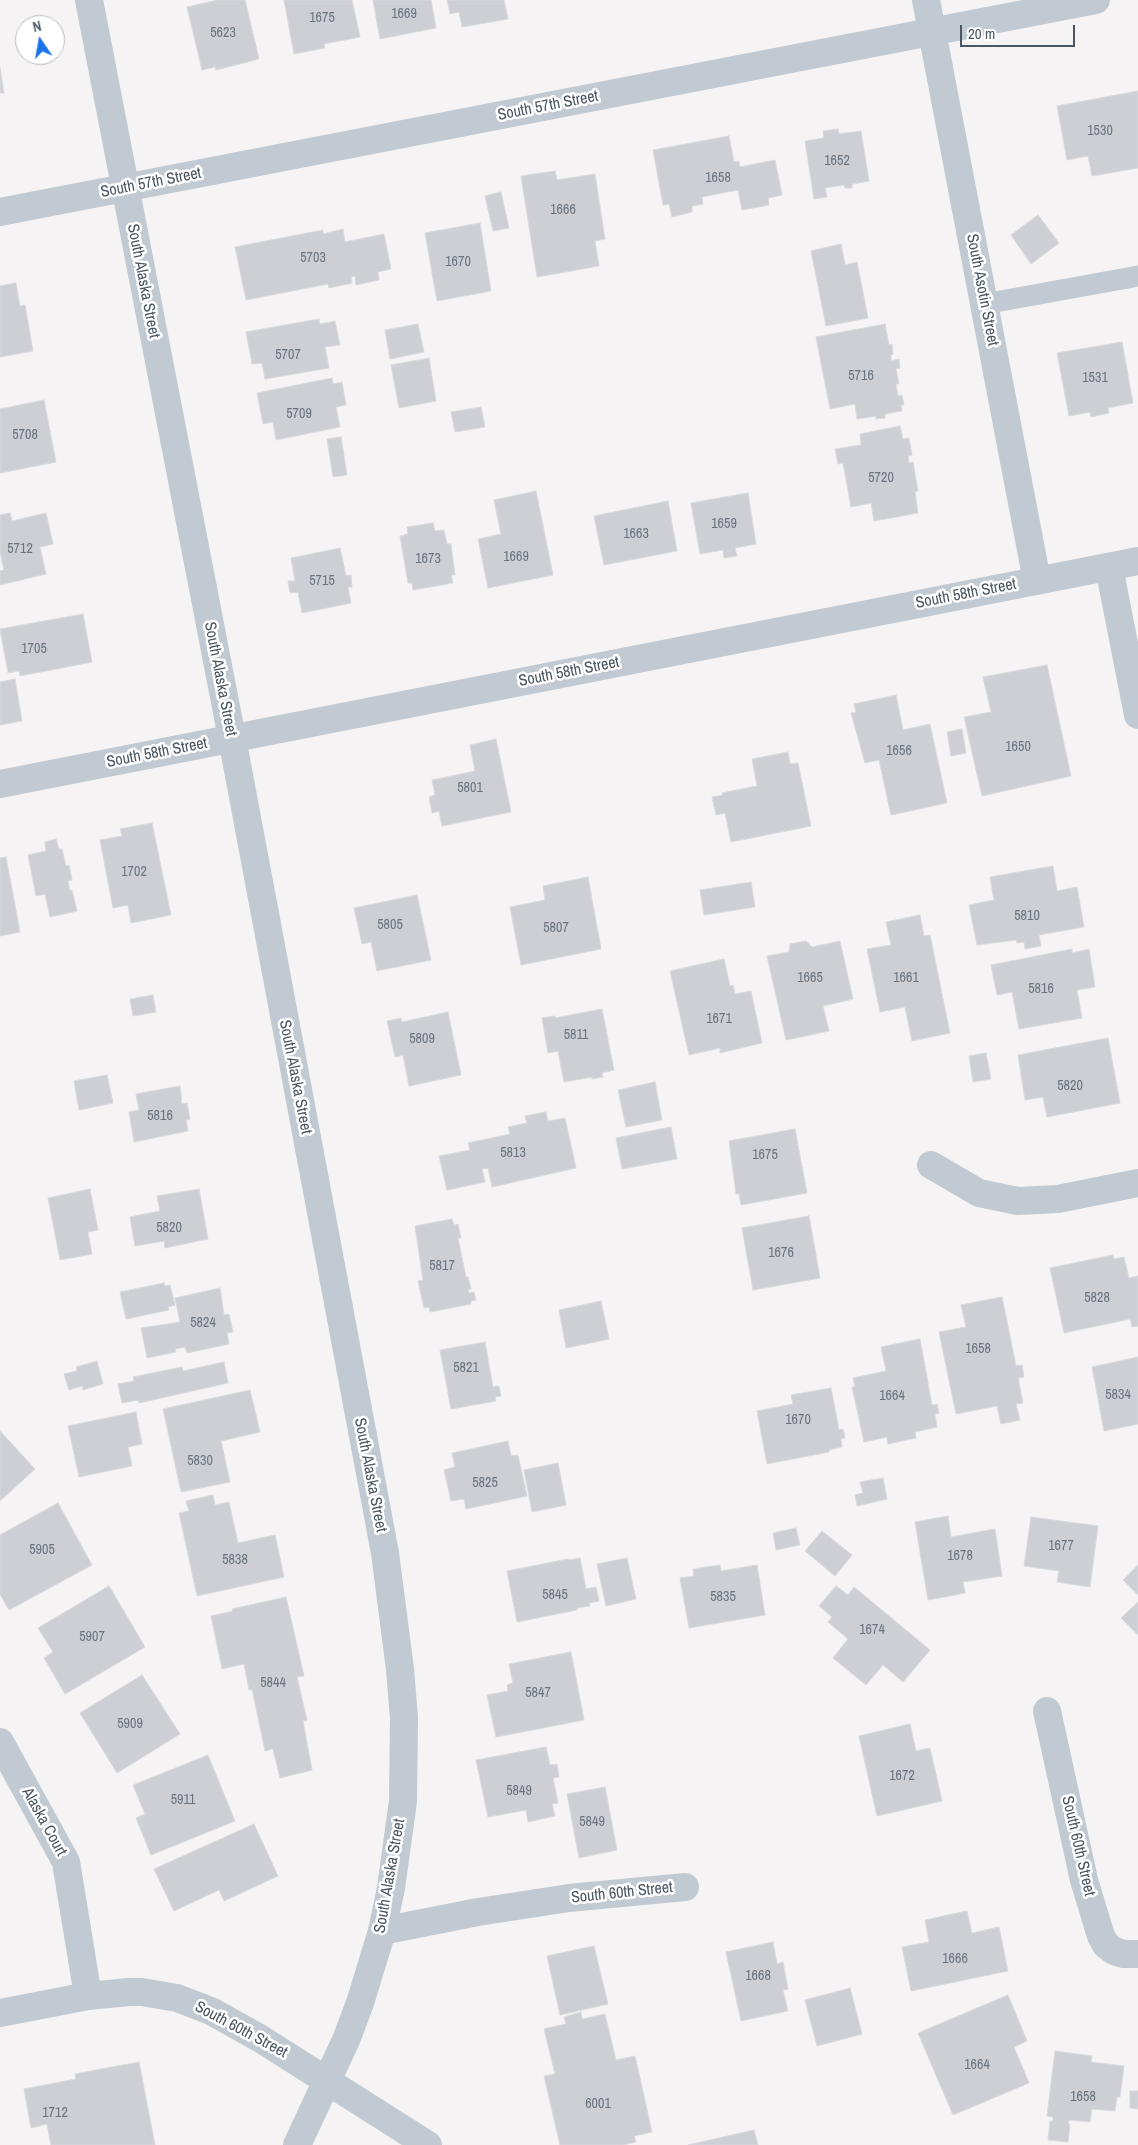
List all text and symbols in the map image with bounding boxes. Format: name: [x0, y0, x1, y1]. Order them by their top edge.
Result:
house number: 1669: [391, 6, 417, 22]
house number: 1675: [309, 10, 335, 26]
north arrow: [15, 15, 65, 65]
scale bar: [963, 15, 1078, 47]
text: N: [31, 17, 43, 36]
text: 20 m: [968, 23, 995, 44]
house number: 5623: [210, 25, 236, 41]
street label: South 57th Street: [496, 87, 600, 125]
house number: 1530: [1087, 123, 1113, 139]
house number: 1652: [824, 153, 850, 169]
street label: South 57th Street: [99, 164, 203, 202]
house number: 1658: [705, 170, 731, 186]
house number: 1666: [550, 202, 576, 218]
street label: South Alaska Street: [123, 222, 163, 340]
street label: South Asotin Street: [962, 232, 1002, 348]
house number: 5703: [300, 250, 326, 266]
house number: 1670: [445, 254, 471, 270]
house number: 5707: [275, 347, 301, 363]
house number: 5716: [848, 368, 874, 384]
house number: 1531: [1082, 370, 1108, 386]
house number: 5709: [286, 406, 312, 422]
house number: 5708: [12, 427, 38, 443]
house number: 5720: [868, 470, 894, 486]
house number: 1659: [711, 516, 737, 532]
house number: 1663: [623, 526, 649, 542]
house number: 5712: [7, 541, 33, 557]
house number: 1669: [503, 549, 529, 565]
house number: 1673: [415, 551, 441, 567]
house number: 5715: [309, 573, 335, 589]
street label: South 58th Street: [914, 575, 1018, 613]
street label: South Alaska Street: [200, 620, 240, 738]
house number: 1705: [21, 641, 47, 657]
street label: South 58th Street: [517, 653, 621, 691]
street label: South 58th Street: [105, 734, 209, 772]
house number: 1650: [1005, 739, 1031, 755]
house number: 1656: [886, 743, 912, 759]
house number: 5801: [457, 780, 483, 796]
house number: 1702: [121, 864, 147, 880]
house number: 5810: [1014, 908, 1040, 924]
house number: 5805: [377, 917, 403, 933]
house number: 5807: [543, 920, 569, 936]
house number: 1665: [797, 970, 823, 986]
house number: 1661: [893, 970, 919, 986]
house number: 5816: [1028, 981, 1054, 997]
house number: 1671: [706, 1011, 732, 1027]
street label: South Alaska Street: [275, 1018, 315, 1136]
house number: 5811: [564, 1027, 588, 1043]
house number: 5809: [409, 1031, 435, 1047]
house number: 5820: [1057, 1078, 1083, 1094]
house number: 5816: [147, 1108, 173, 1124]
house number: 5813: [500, 1145, 526, 1161]
house number: 1675: [752, 1147, 778, 1163]
house number: 5820: [156, 1220, 182, 1236]
house number: 1676: [768, 1245, 794, 1261]
house number: 5817: [429, 1258, 455, 1274]
house number: 5828: [1084, 1290, 1110, 1306]
house number: 5824: [190, 1315, 216, 1331]
house number: 1658: [965, 1341, 991, 1357]
house number: 5821: [453, 1360, 479, 1376]
house number: 5834: [1105, 1387, 1131, 1403]
house number: 1664: [879, 1388, 905, 1404]
house number: 1670: [785, 1412, 811, 1428]
street label: South Alaska Street: [350, 1416, 390, 1534]
house number: 5830: [187, 1453, 213, 1469]
house number: 5825: [472, 1475, 498, 1491]
house number: 1677: [1048, 1538, 1074, 1554]
house number: 5905: [29, 1542, 55, 1558]
house number: 1678: [947, 1548, 973, 1564]
house number: 5838: [222, 1552, 248, 1568]
house number: 5845: [542, 1587, 568, 1603]
house number: 5835: [710, 1589, 736, 1605]
house number: 1674: [859, 1622, 885, 1638]
house number: 5907: [79, 1629, 105, 1645]
house number: 5844: [260, 1675, 286, 1691]
house number: 5847: [525, 1685, 551, 1701]
house number: 5909: [117, 1716, 143, 1732]
house number: 1672: [889, 1768, 915, 1784]
house number: 5849: [506, 1783, 532, 1799]
street label: Alaska Court: [17, 1785, 71, 1859]
house number: 5911: [171, 1792, 195, 1808]
street label: South 60th Street: [1057, 1794, 1099, 1898]
house number: 5849: [579, 1814, 605, 1830]
street label: South Alaska Street: [370, 1817, 410, 1935]
street label: South 60th Street: [570, 1878, 674, 1908]
house number: 1666: [942, 1951, 968, 1967]
house number: 1668: [745, 1968, 771, 1984]
street label: South 60th Street: [191, 1998, 291, 2062]
house number: 1664: [964, 2057, 990, 2073]
house number: 1658: [1070, 2089, 1096, 2105]
house number: 6001: [585, 2096, 611, 2112]
house number: 1712: [42, 2105, 68, 2121]

